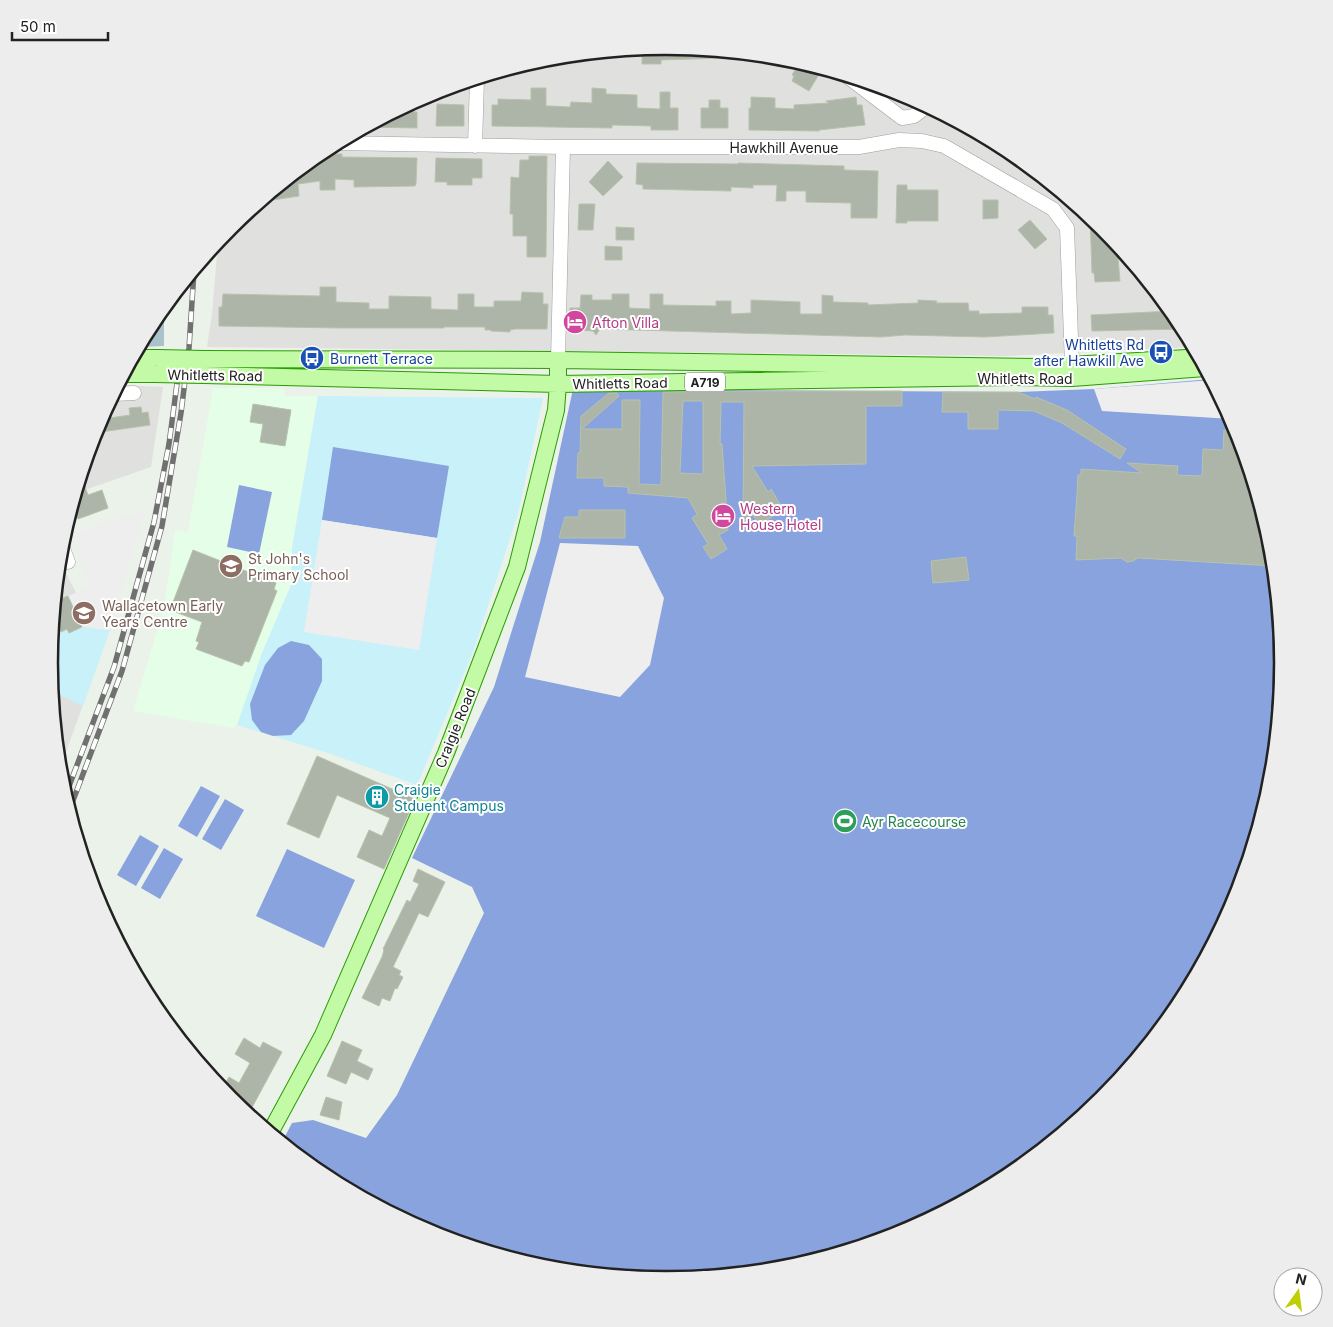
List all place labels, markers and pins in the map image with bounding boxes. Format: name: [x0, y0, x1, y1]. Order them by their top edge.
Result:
hotel icon: Afton Villa: [562, 309, 588, 335]
place label: Afton Villa: [592, 314, 659, 331]
place label: Whitletts Rd after Hawkill Ave: [1034, 336, 1144, 369]
bus stop icon: Whitletts Rd after Hawkill Ave: [1148, 339, 1174, 365]
bus stop icon: Burnett Terrace: [299, 345, 325, 371]
place label: Burnett Terrace: [330, 350, 433, 367]
place label: Western House Hotel: [740, 500, 821, 533]
hotel icon: Western House Hotel: [710, 503, 736, 529]
place label: St John's Primary School: [248, 550, 349, 583]
school or university icon: St John's Primary School: [218, 553, 244, 579]
place label: Wallacetown Early Years Centre: [102, 597, 223, 630]
school or university icon: Wallacetown Early Years Centre: [71, 600, 97, 626]
place label: Craigie Stduent Campus: [394, 781, 504, 814]
building icon: Craigie Stduent Campus: [364, 784, 390, 810]
sports icon: Ayr Racecourse: [832, 808, 858, 834]
place label: Ayr Racecourse: [862, 813, 966, 830]

